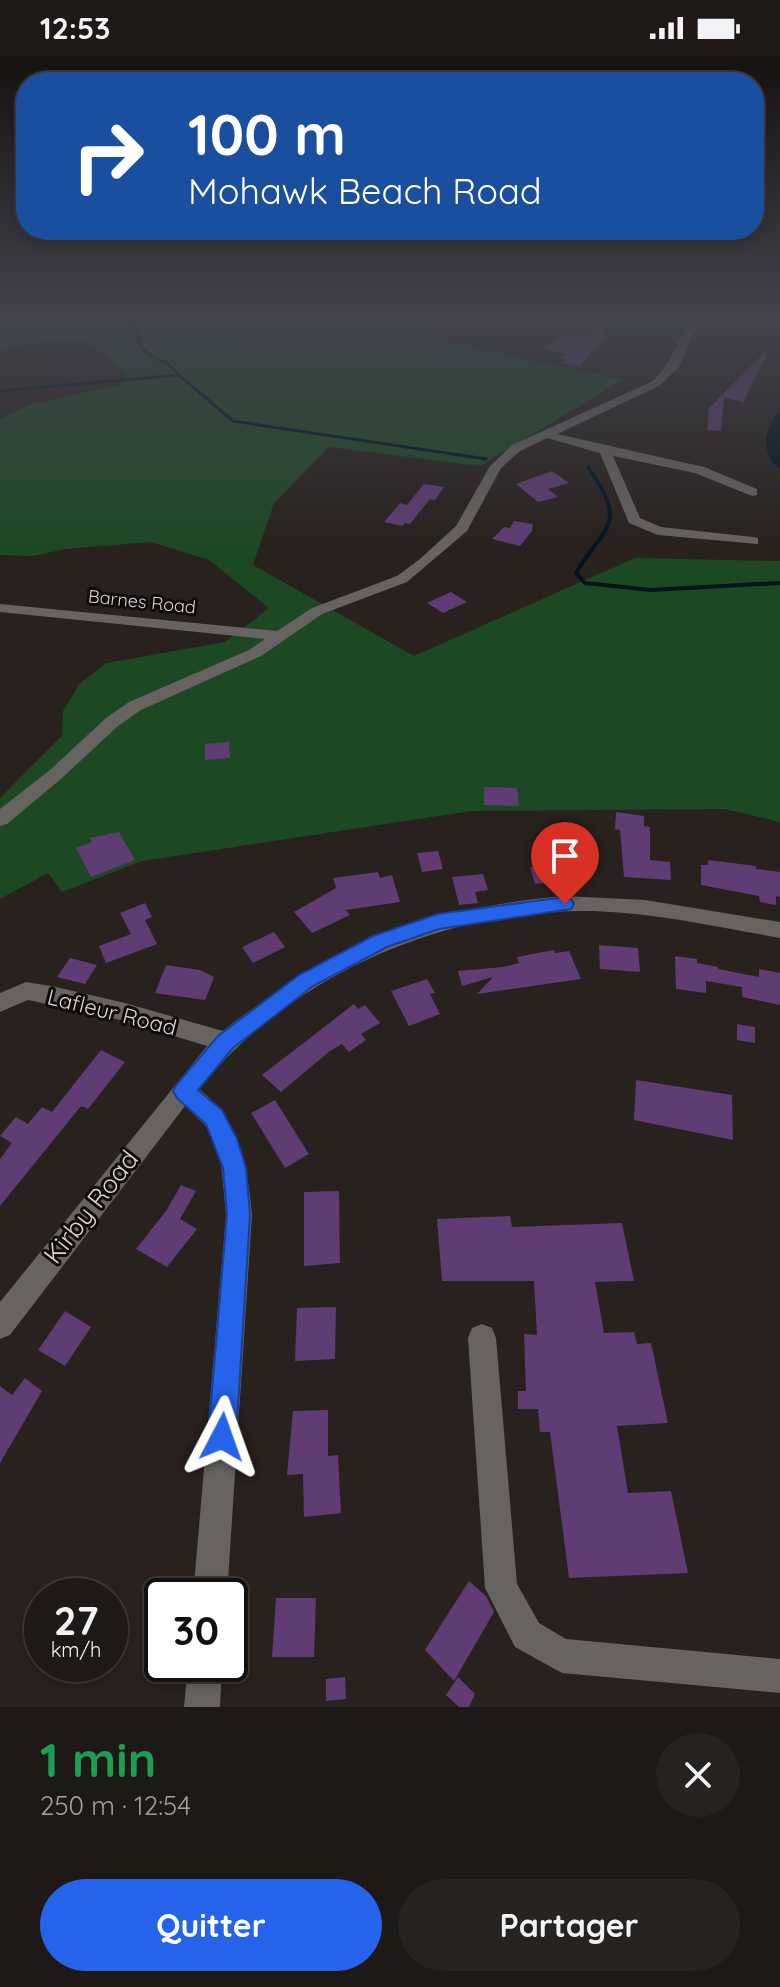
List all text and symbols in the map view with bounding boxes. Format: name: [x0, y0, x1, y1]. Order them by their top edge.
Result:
text: 12:53: [40, 9, 110, 47]
text: 100 m: [188, 99, 346, 169]
icon: right: [56, 104, 160, 208]
text: Mohawk Beach Road: [188, 168, 542, 213]
street label: Barnes Road: [87, 584, 197, 619]
pin: [531, 822, 599, 904]
icon: arrive: [543, 834, 587, 878]
street label: Lafleur Road: [45, 982, 179, 1042]
street label: Kirby Road: [36, 1143, 145, 1270]
position arrow: [180, 1395, 264, 1479]
speed limit sign: 30: [144, 1578, 248, 1682]
text: 27: [54, 1595, 98, 1645]
text: km/h: [51, 1637, 101, 1662]
text: 1 min: [40, 1729, 156, 1789]
button: close: [656, 1733, 740, 1817]
text: 250 m · 12:54: [40, 1789, 191, 1822]
button: Quitter: [40, 1879, 382, 1971]
button: Partager: [398, 1879, 740, 1971]

